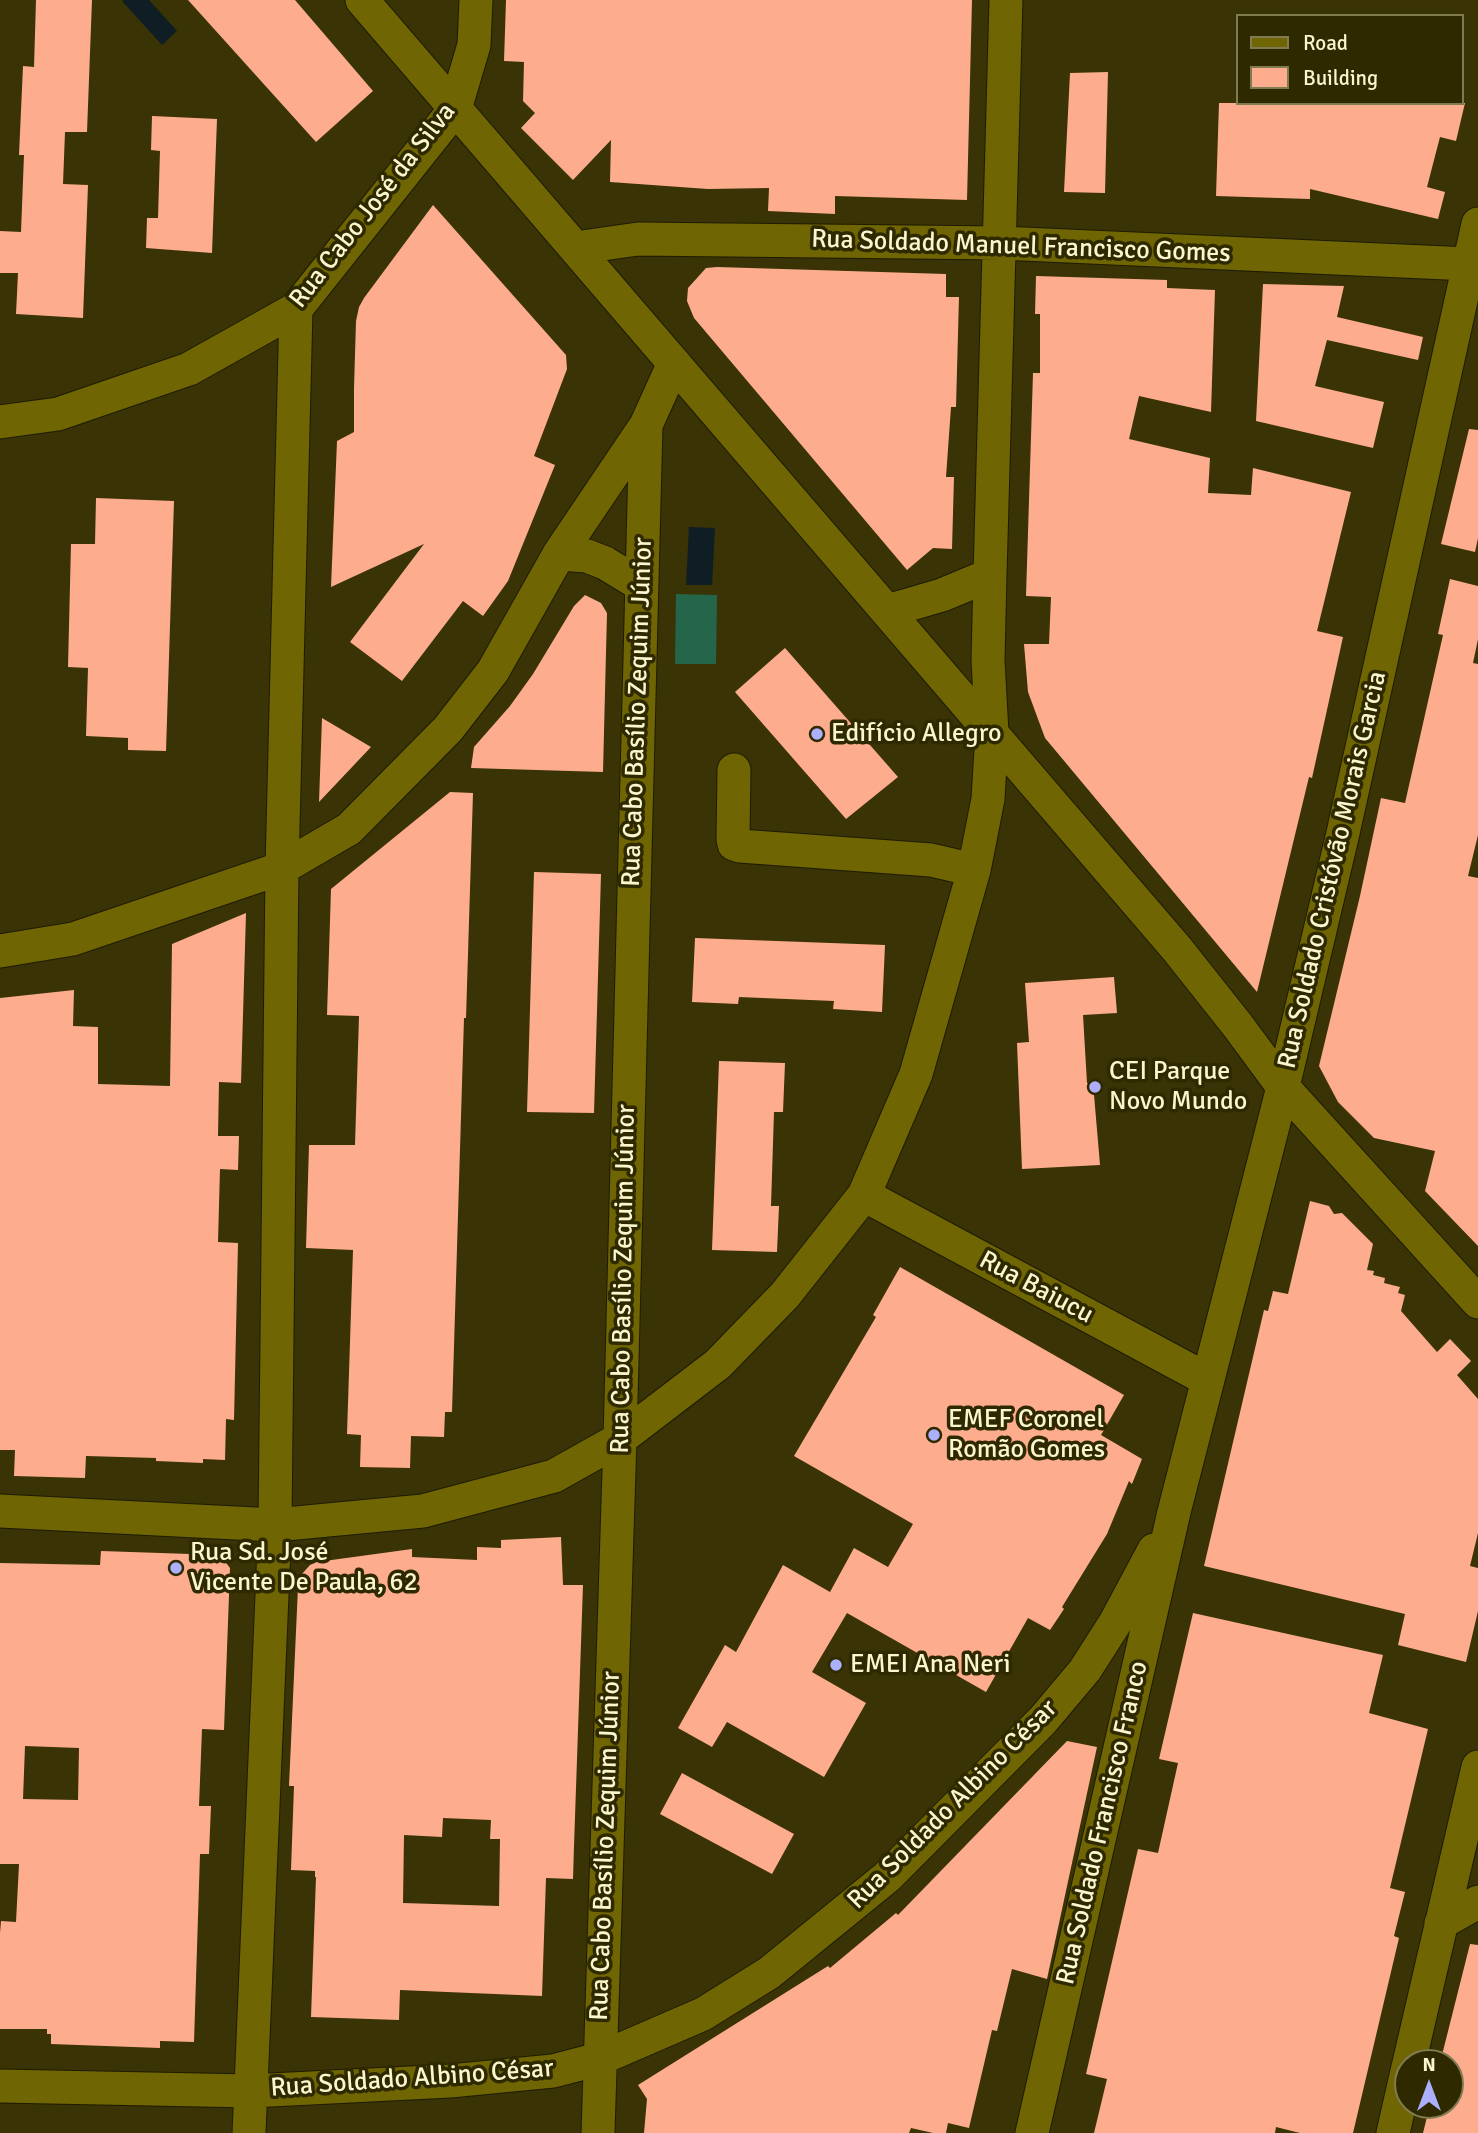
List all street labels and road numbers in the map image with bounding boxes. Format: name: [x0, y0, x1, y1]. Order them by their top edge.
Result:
street label: Rua Cabo José da Silva: [283, 97, 463, 315]
street label: Rua Soldado Manuel Francisco Gomes: [811, 224, 1231, 270]
street label: Rua Cabo Basílio Zequim Júnior: [616, 537, 660, 887]
street label: Rua Soldado Cristóvão Morais Garcia: [1272, 668, 1394, 1072]
street label: Rua Cabo Basílio Zequim Júnior: [605, 1104, 643, 1454]
street label: Rua Baiucu: [974, 1245, 1098, 1331]
street label: Rua Soldado Francisco Franco: [1051, 1658, 1155, 1988]
street label: Rua Cabo Basílio Zequim Júnior: [584, 1671, 628, 2021]
street label: Rua Soldado Albino César: [842, 1694, 1064, 1916]
street label: Rua Soldado Albino César: [269, 2054, 555, 2104]

